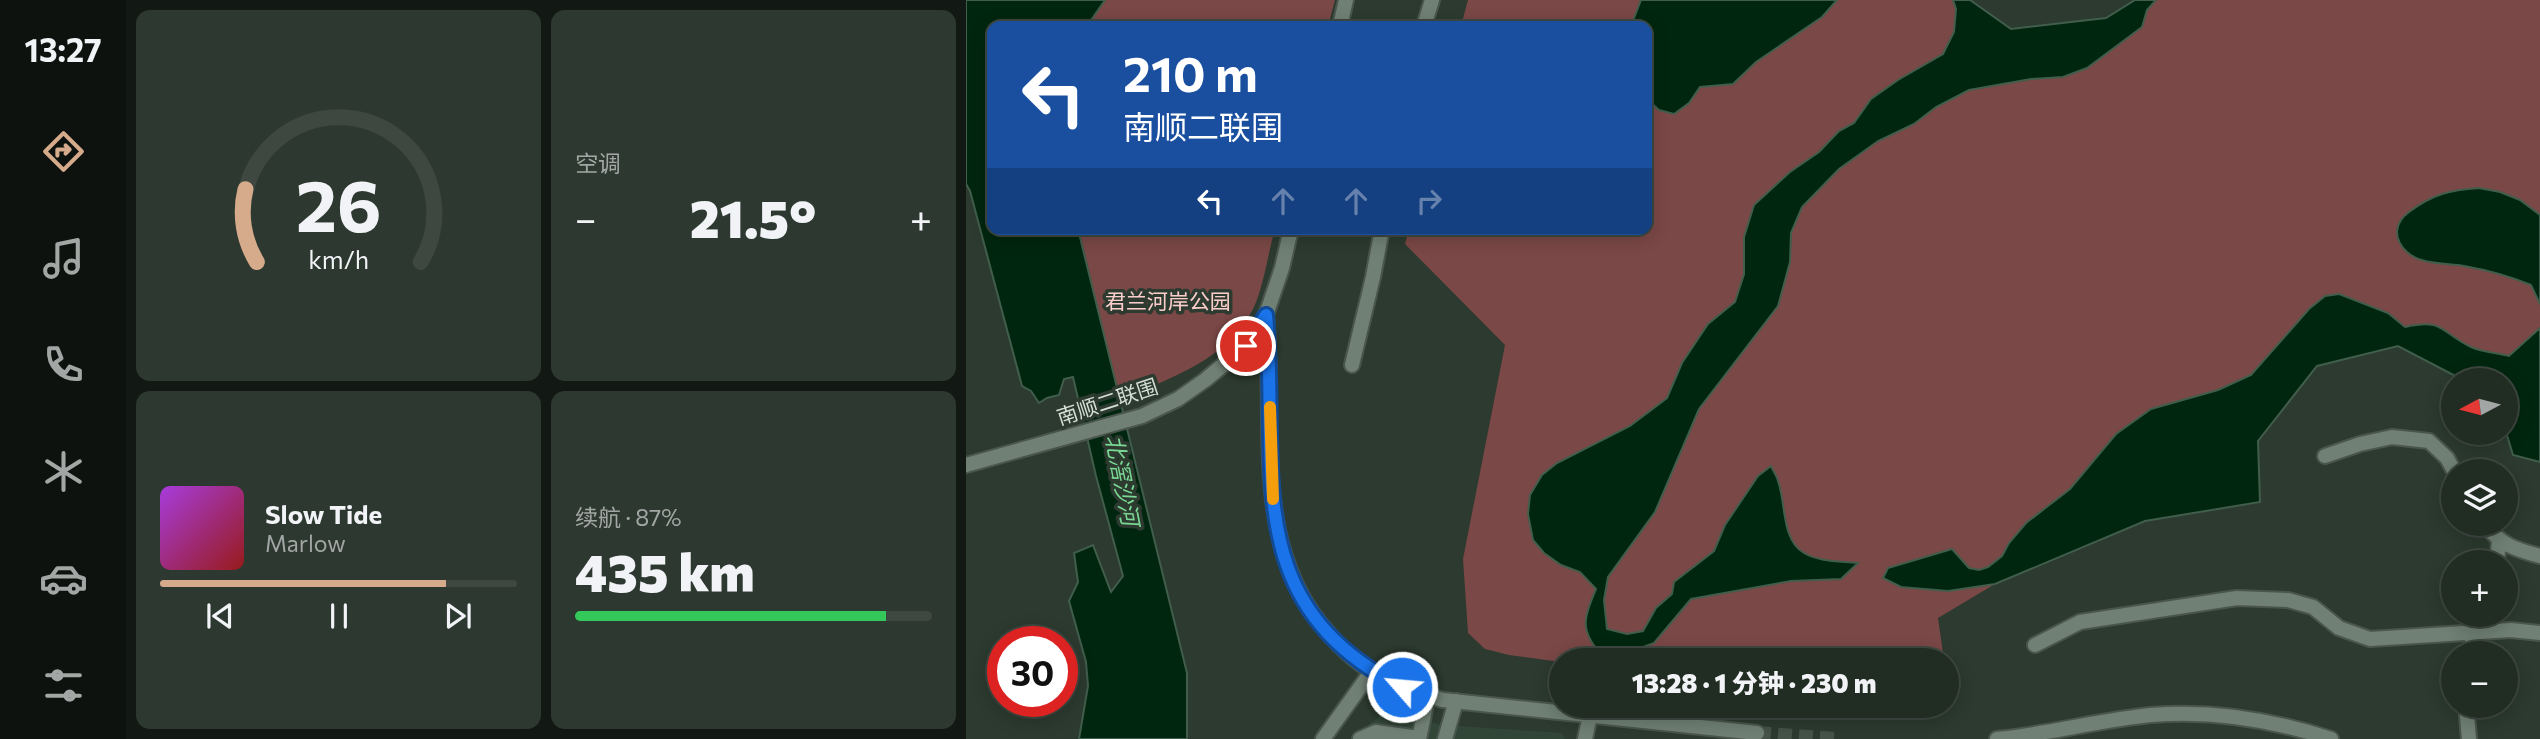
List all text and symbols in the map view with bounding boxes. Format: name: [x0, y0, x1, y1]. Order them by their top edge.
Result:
text: 13:27: [24, 29, 102, 69]
text: 210 m: [1123, 42, 1258, 102]
icon: left: [1008, 49, 1099, 140]
text: 南顺二联围: [1123, 106, 1283, 146]
icon: directions: [39, 127, 88, 176]
text: 空调: [575, 149, 621, 177]
text: 26: [296, 158, 381, 247]
icon: left: [1191, 182, 1229, 220]
icon: ahead: [1264, 182, 1302, 220]
icon: ahead: [1337, 182, 1375, 220]
icon: right: [1410, 182, 1448, 220]
text: 21.5°: [690, 185, 816, 249]
text: −: [575, 194, 597, 241]
text: +: [910, 194, 932, 241]
icon: music: [39, 234, 88, 283]
text: km/h: [308, 243, 369, 273]
park label: 君兰河岸公园: [1105, 288, 1231, 313]
pin: [1216, 316, 1276, 376]
icon: arrive: [1227, 327, 1265, 365]
icon: phone: [39, 340, 88, 389]
north arrow: [2441, 368, 2518, 444]
map controls: [2441, 368, 2518, 718]
street label: 南顺二联围: [1053, 373, 1161, 429]
water label: 北滘沙河: [1100, 432, 1146, 532]
icon: climate: [39, 447, 88, 496]
button: layers: [2441, 459, 2518, 536]
text: Slow Tide: [265, 498, 382, 529]
text: 续航 · 87%: [575, 503, 682, 531]
text: Marlow: [265, 529, 346, 557]
text: 435 km: [575, 539, 755, 603]
button: +: [2441, 550, 2518, 627]
icon: car: [39, 554, 88, 603]
icon: previous: [201, 597, 239, 635]
icon: pause: [320, 597, 358, 635]
icon: next: [439, 597, 477, 635]
speed limit sign: 30: [987, 626, 1078, 717]
button: −: [2441, 641, 2518, 718]
position arrow: [1365, 650, 1439, 724]
icon: filters: [39, 661, 88, 710]
text: 13:28 · 1 分钟 · 230 m: [1632, 667, 1876, 698]

